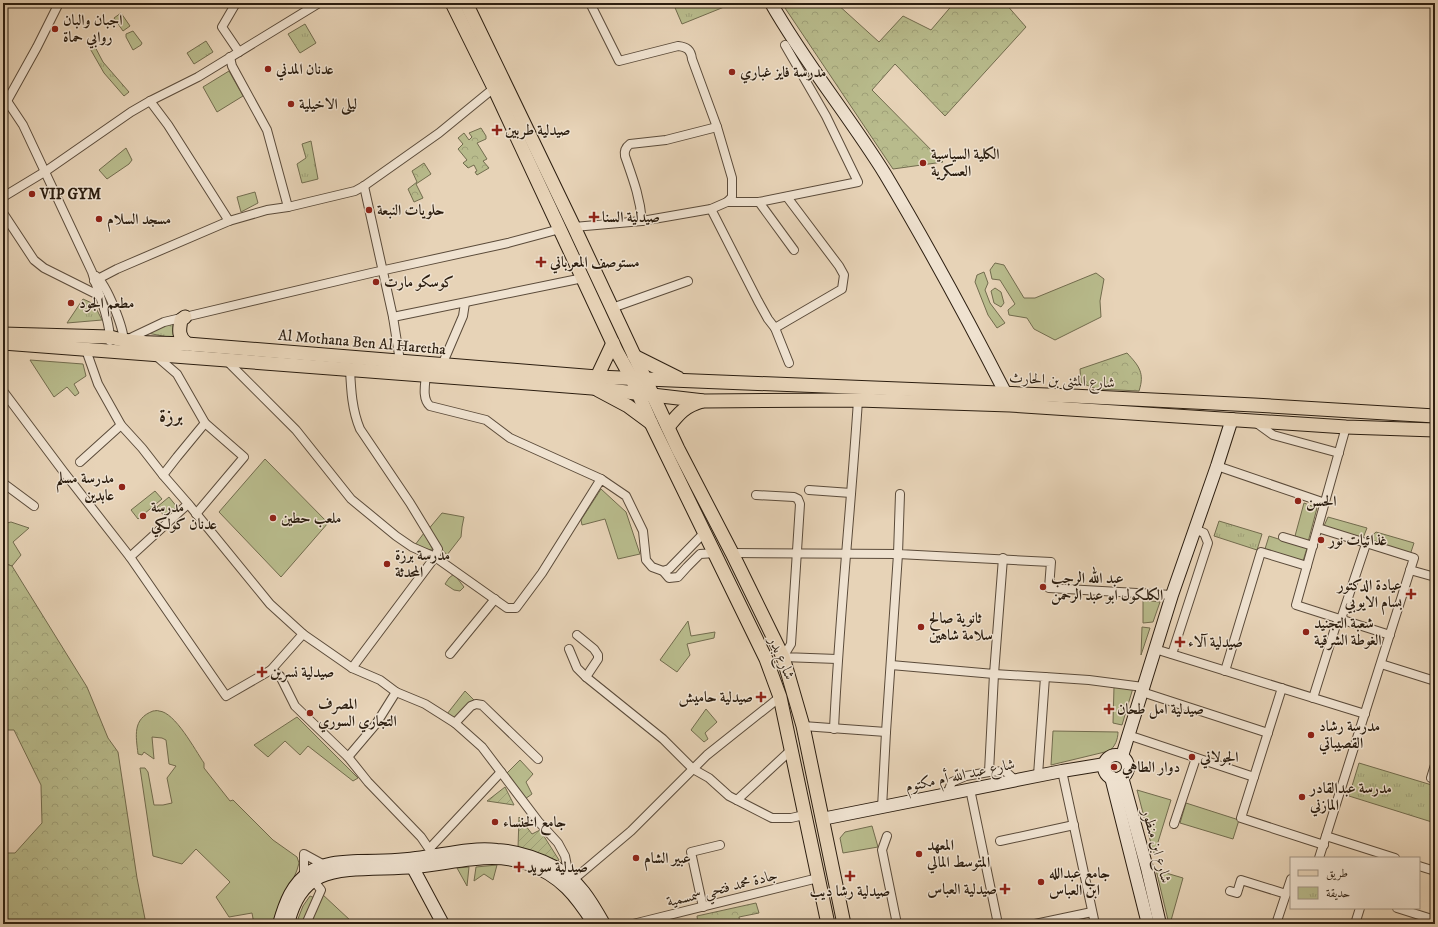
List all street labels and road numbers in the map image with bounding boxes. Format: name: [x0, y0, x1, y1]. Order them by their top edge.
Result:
street label: Al Mothana Ben Al Haretha: [277, 326, 447, 359]
street label: شارع المثنى بن الحارث: [1008, 368, 1115, 396]
street label: شارع بدر: [760, 632, 799, 684]
street label: شارع عبد اللّه أم مكتوم: [903, 753, 1017, 799]
street label: شارع ابن منظور: [1134, 805, 1176, 886]
street label: جادة محمد فتحي سمسمية: [665, 866, 781, 915]

